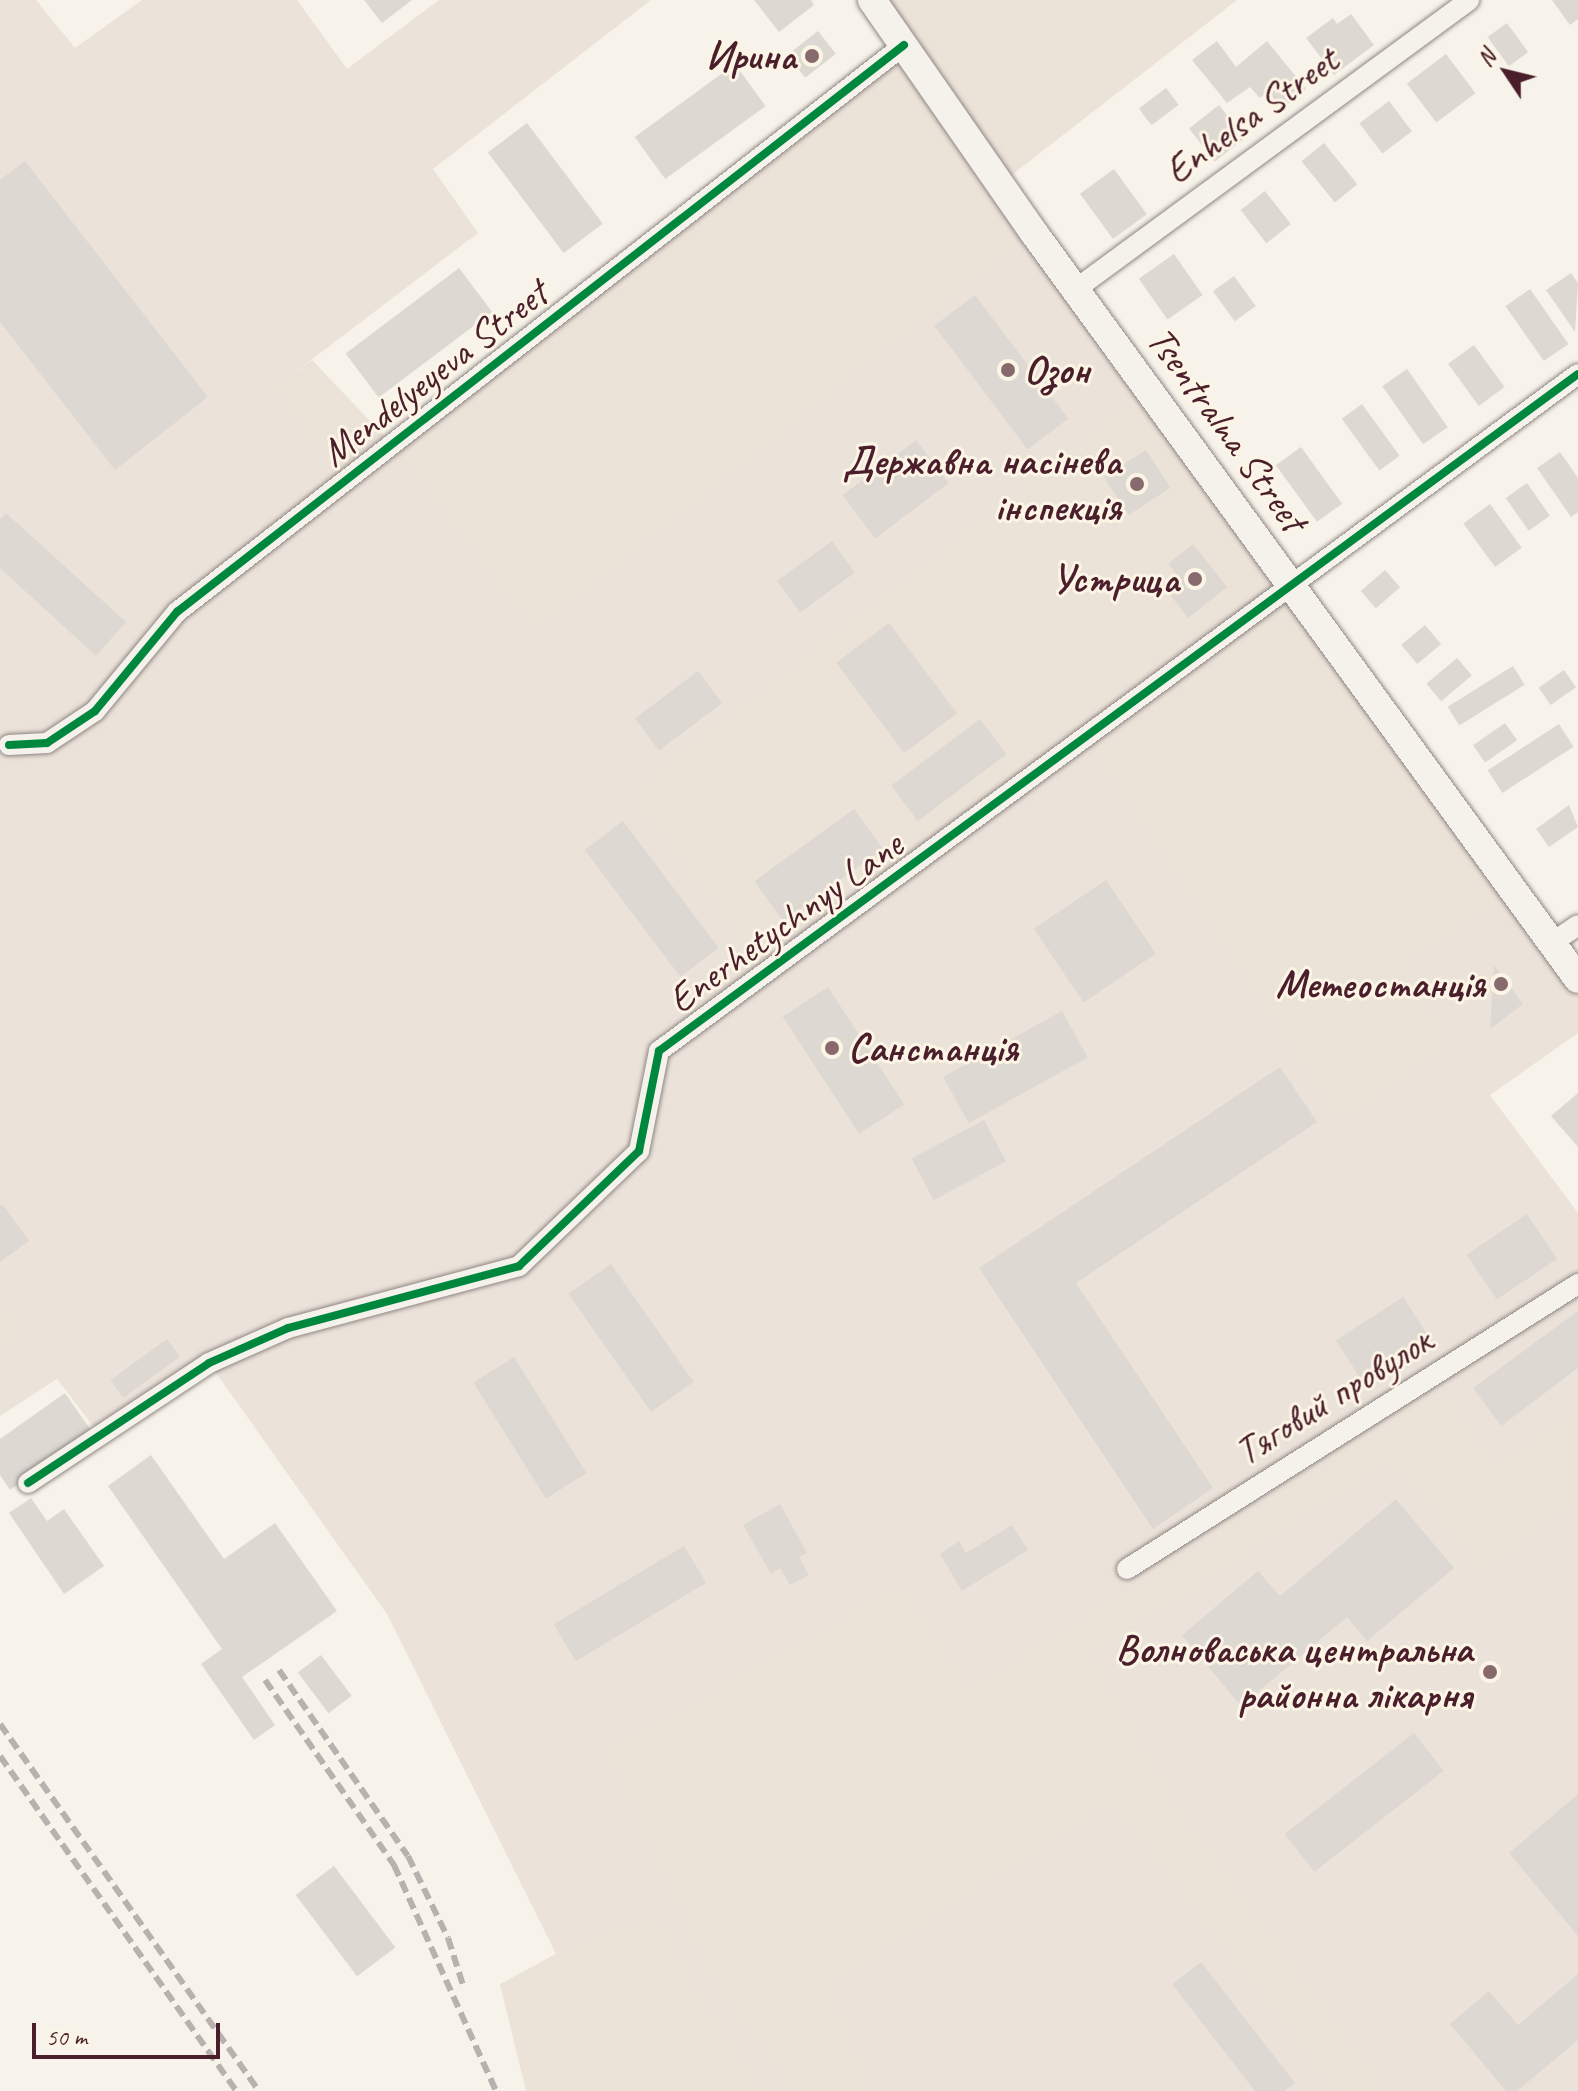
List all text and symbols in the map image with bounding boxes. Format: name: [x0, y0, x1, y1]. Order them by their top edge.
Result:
place label: Ирина: [706, 32, 796, 80]
north arrow: [1466, 32, 1546, 112]
street label: Enhelsa Street: [1155, 36, 1347, 194]
text: N: [1471, 45, 1502, 72]
marker: Ирина: [803, 47, 821, 65]
street label: Mendelyeyeva Street: [311, 270, 557, 476]
street label: Tsentralna Street: [1137, 317, 1317, 541]
place label: Озон: [1024, 346, 1089, 394]
marker: Озон: [999, 361, 1017, 379]
place label: Державна насiнева iнспекцiя: [845, 437, 1121, 531]
marker: Державна насiнева iнспекцiя: [1128, 475, 1146, 493]
place label: Устрица: [1051, 555, 1179, 603]
marker: Устрица: [1186, 570, 1204, 588]
street label: Enerhetychnyy Lane: [658, 821, 912, 1023]
place label: Метеостанція: [1276, 960, 1485, 1008]
marker: Метеостанція: [1492, 975, 1510, 993]
place label: Санстанція: [848, 1024, 1018, 1072]
marker: Санстанція: [823, 1039, 841, 1057]
street label: Тяговий провулок: [1226, 1316, 1440, 1476]
place label: Волноваська центральна районна лікарня: [1117, 1625, 1472, 1719]
marker: Волноваська центральна районна лікарня: [1479, 1661, 1501, 1683]
scale bar: [36, 2007, 224, 2057]
text: 50 m: [46, 2022, 87, 2052]

